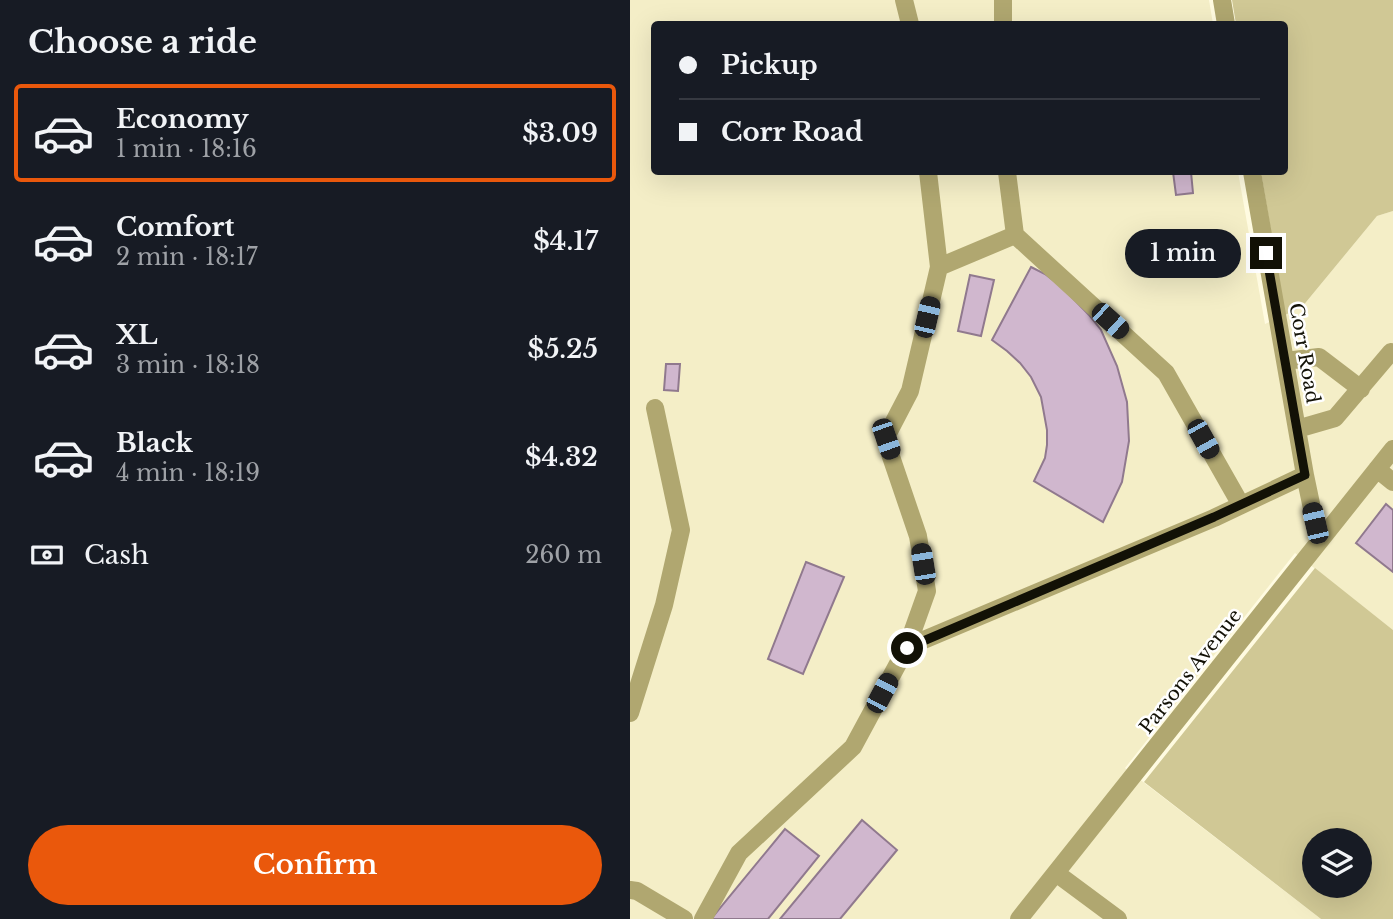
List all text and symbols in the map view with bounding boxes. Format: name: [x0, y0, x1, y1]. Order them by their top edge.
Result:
text: Choose a ride: [28, 22, 257, 62]
text: Pickup: [721, 49, 818, 81]
icon: car: [32, 102, 95, 165]
text: Economy: [116, 103, 249, 135]
text: Corr Road: [721, 116, 863, 148]
text: $3.09: [522, 117, 598, 149]
text: 1 min · 18:16: [116, 135, 257, 163]
icon: car: [32, 210, 95, 273]
text: Comfort: [116, 211, 234, 243]
text: $4.17: [533, 225, 598, 257]
callout: 1 min: [1126, 229, 1242, 278]
route end: [1250, 237, 1282, 269]
text: 1 min: [1150, 239, 1216, 267]
text: 2 min · 18:17: [116, 243, 257, 271]
car: [913, 294, 942, 340]
car: [1088, 299, 1133, 343]
street label: Corr Road: [1284, 301, 1325, 405]
icon: car: [32, 318, 95, 381]
text: XL: [116, 319, 158, 351]
text: $5.25: [528, 333, 598, 365]
text: 3 min · 18:18: [116, 351, 260, 379]
car: [870, 416, 903, 462]
car: [1184, 416, 1223, 462]
icon: car: [32, 426, 95, 489]
text: Black: [116, 427, 193, 459]
text: $4.32: [525, 441, 598, 473]
text: 4 min · 18:19: [116, 459, 260, 487]
car: [1301, 500, 1330, 546]
icon: cash: [28, 536, 66, 574]
text: Cash: [84, 539, 149, 571]
text: 260 m: [525, 541, 602, 569]
car: [910, 542, 937, 586]
street label: Parsons Avenue: [1134, 604, 1246, 738]
route start: [891, 632, 923, 664]
car: [863, 670, 902, 716]
button: Confirm: [28, 825, 602, 905]
map controls: [1302, 828, 1372, 898]
button: layers: [1302, 828, 1372, 898]

